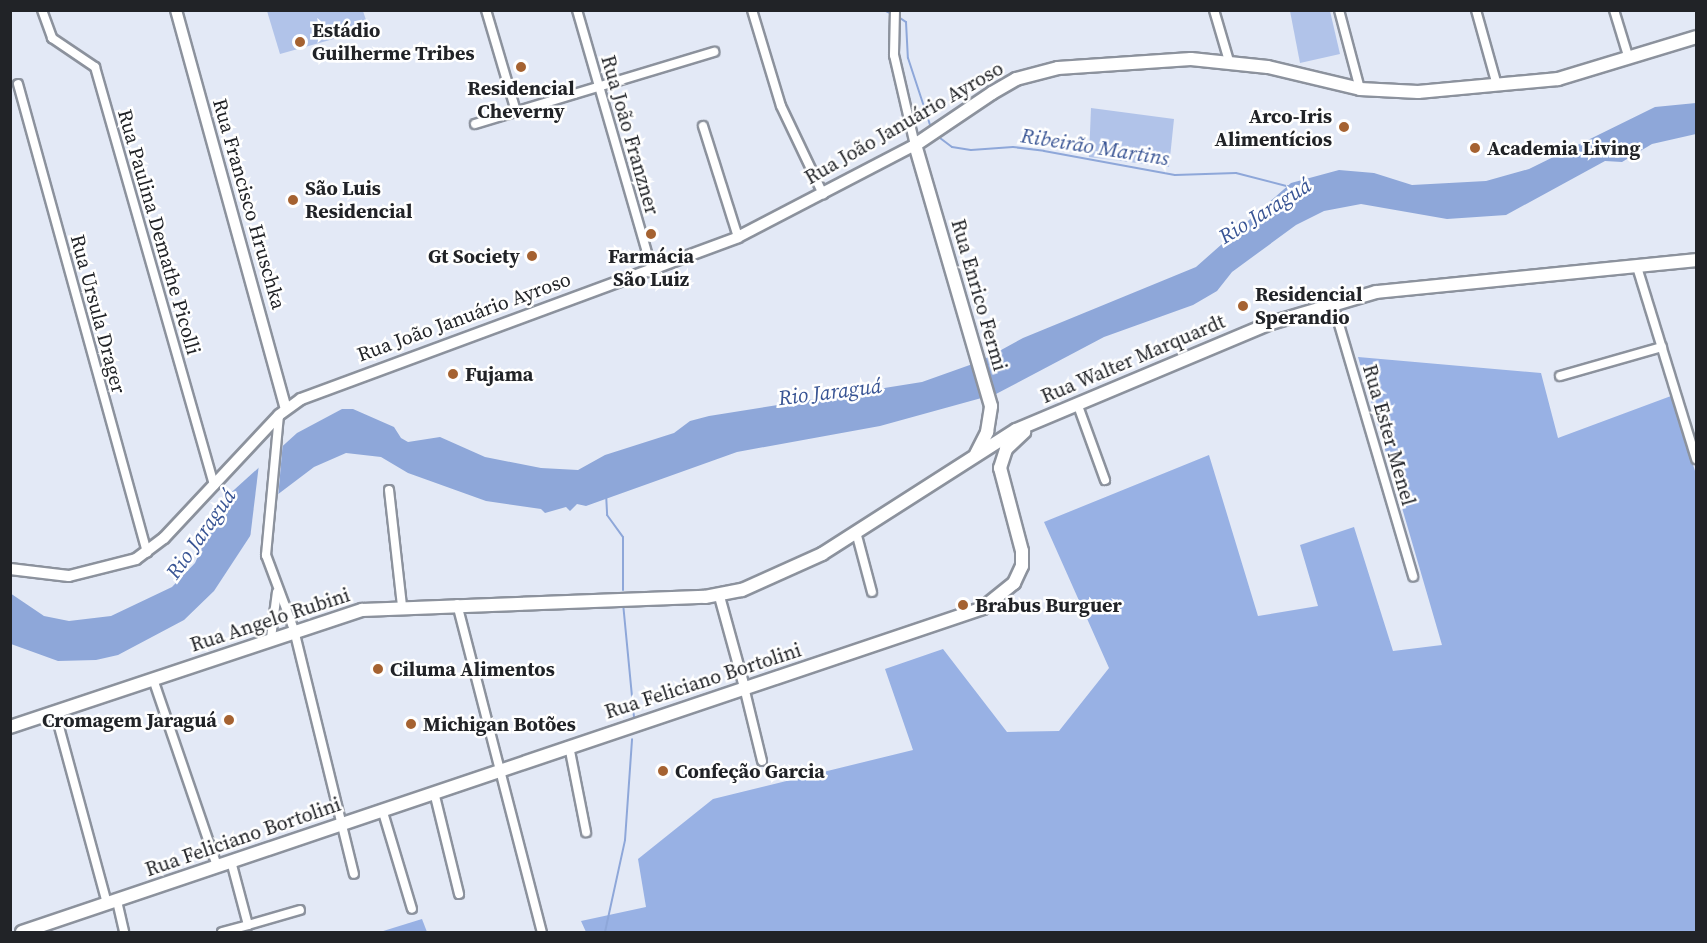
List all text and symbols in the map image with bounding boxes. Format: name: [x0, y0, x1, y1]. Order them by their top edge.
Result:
place label: Estádio Guilherme Tribes: [312, 19, 475, 66]
marker: Estádio Guilherme Tribes: [293, 35, 307, 49]
street label: Rua João Franzner: [596, 53, 664, 217]
street label: Rua João Januário Ayroso: [800, 56, 1008, 190]
marker: Residencial Cheverny: [514, 60, 528, 74]
place label: Residencial Cheverny: [467, 76, 575, 123]
street label: Rua Francisco Hruschka: [207, 96, 291, 312]
place label: Arco-Iris Alimentícios: [1214, 104, 1332, 151]
street label: Rua Paulina Demathe Picolli: [112, 107, 206, 357]
marker: Arco-Iris Alimentícios: [1337, 120, 1351, 134]
water label: Ribeirão Martins: [1019, 123, 1171, 171]
place label: Academia Living: [1487, 136, 1640, 160]
marker: Academia Living: [1468, 141, 1482, 155]
water label: Rio Jaraguá: [1214, 173, 1316, 249]
place label: São Luis Residencial: [305, 176, 412, 223]
marker: São Luis Residencial: [286, 193, 300, 207]
street label: Rua Enrico Fermi: [946, 216, 1012, 374]
marker: Farmácia São Luiz: [644, 227, 658, 241]
street label: Rua Ursula Drager: [65, 232, 131, 396]
place label: Gt Society: [428, 244, 520, 268]
place label: Farmácia São Luiz: [608, 244, 694, 291]
marker: Gt Society: [525, 249, 539, 263]
street label: Rua João Januário Ayroso: [354, 267, 574, 367]
place label: Residencial Sperandio: [1255, 282, 1362, 329]
marker: Residencial Sperandio: [1236, 299, 1250, 313]
street label: Rua Walter Marquardt: [1037, 309, 1229, 409]
place label: Fujama: [465, 362, 533, 386]
street label: Rua Ester Menel: [1357, 362, 1421, 508]
marker: Fujama: [446, 367, 460, 381]
water label: Rio Jaraguá: [777, 373, 883, 411]
water label: Rio Jaraguá: [161, 484, 241, 584]
street label: Rua Angelo Rubini: [187, 583, 353, 657]
place label: Brabus Burguer: [975, 593, 1122, 617]
marker: Brabus Burguer: [956, 598, 970, 612]
street label: Rua Feliciano Bortolini: [602, 638, 804, 724]
place label: Ciluma Alimentos: [390, 657, 555, 681]
marker: Ciluma Alimentos: [371, 662, 385, 676]
place label: Cromagem Jaraguá: [42, 708, 217, 732]
place label: Michigan Botões: [423, 712, 576, 736]
marker: Cromagem Jaraguá: [222, 713, 236, 727]
marker: Michigan Botões: [404, 717, 418, 731]
place label: Confeção Garcia: [675, 759, 825, 783]
marker: Confeção Garcia: [656, 764, 670, 778]
street label: Rua Feliciano Bortolini: [142, 792, 344, 882]

